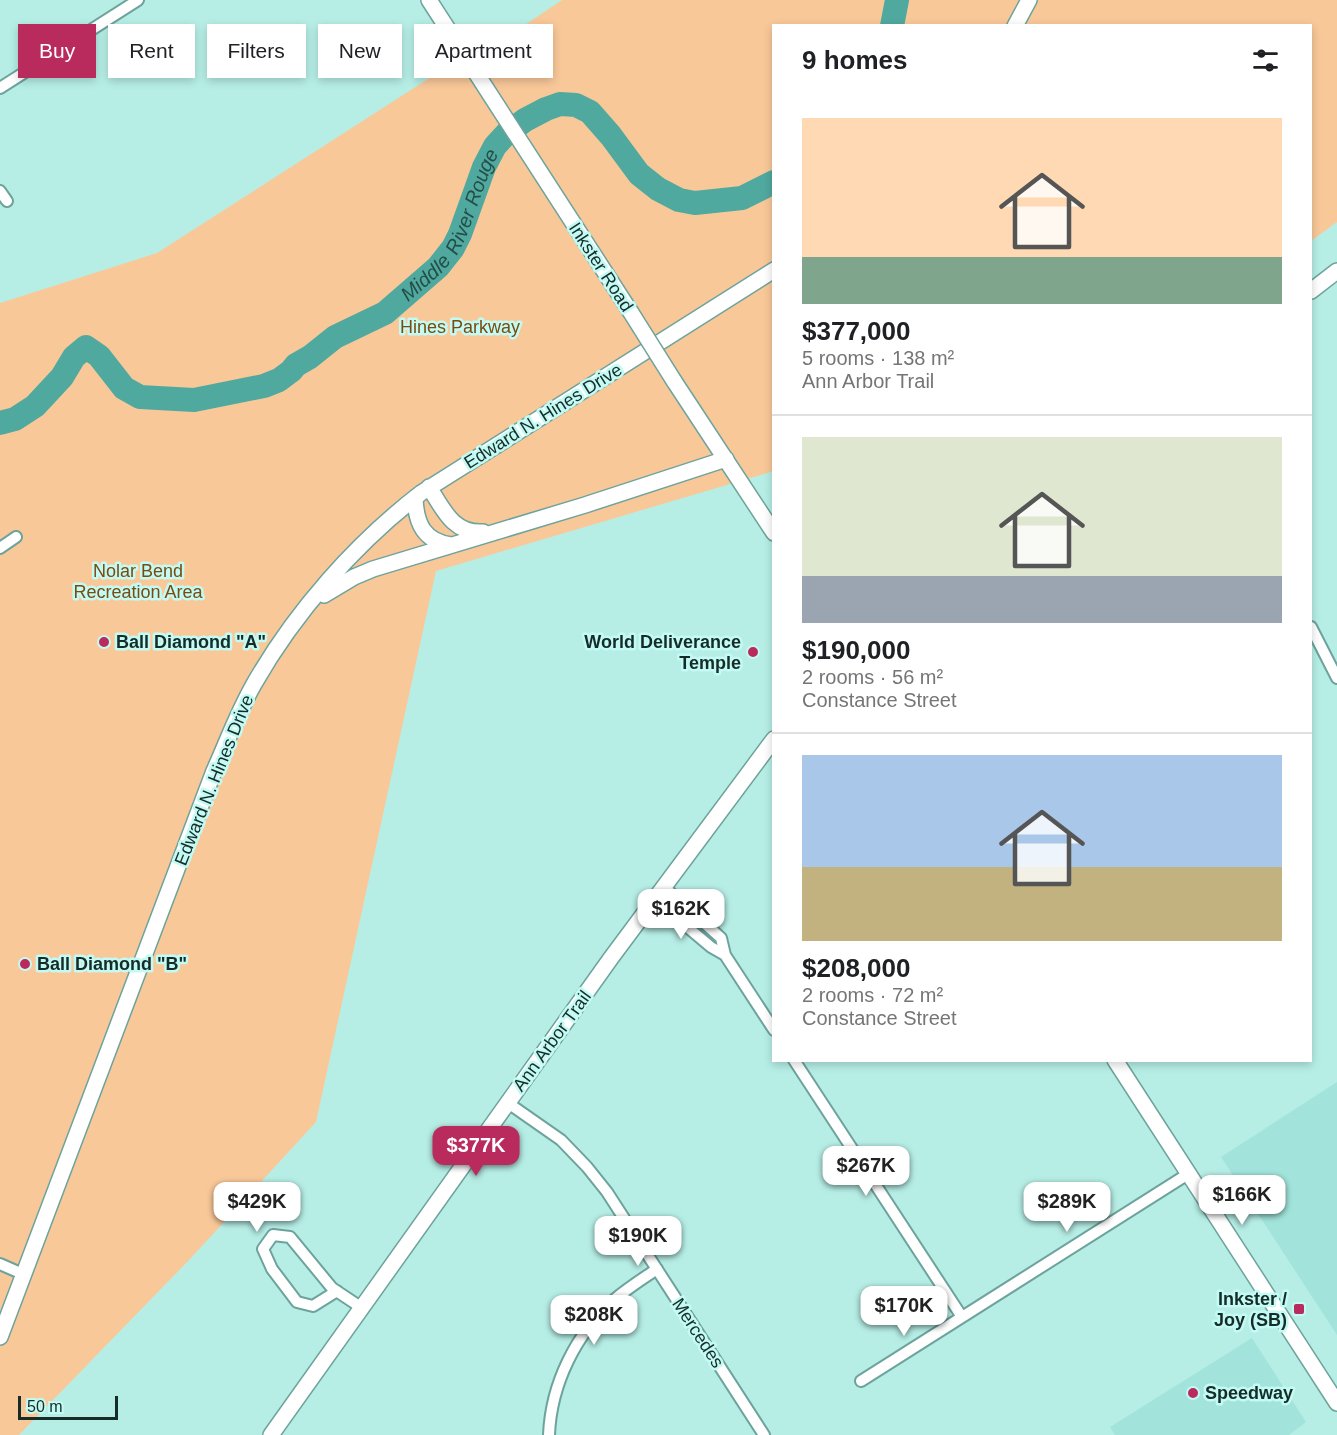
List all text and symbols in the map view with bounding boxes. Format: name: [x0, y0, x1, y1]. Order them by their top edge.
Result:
chip: Buy: [18, 24, 96, 78]
chip: Rent: [108, 24, 195, 78]
chip: Filters: [207, 24, 306, 78]
chip: New: [318, 24, 402, 78]
chip: Apartment: [414, 24, 553, 78]
icon: filters: [1249, 44, 1282, 77]
text: 9 homes: [802, 45, 908, 75]
water label: Middle River Rouge: [396, 145, 503, 305]
icon: home: [988, 157, 1096, 265]
street label: Inkster Road: [565, 219, 637, 315]
text: $377,000: [802, 316, 910, 346]
park label: Hines Parkway: [400, 317, 520, 337]
text: 5 rooms · 138 m²: [802, 347, 954, 369]
street label: Edward N. Hines Drive: [461, 359, 625, 473]
text: Ann Arbor Trail: [802, 370, 934, 392]
icon: home: [988, 476, 1096, 584]
park label: Nolar Bend Recreation Area: [73, 561, 204, 602]
place label: Ball Diamond "A": [116, 632, 266, 652]
place label: World Deliverance Temple: [584, 632, 741, 673]
marker: Ball Diamond "A": [97, 635, 111, 649]
text: $190,000: [802, 635, 910, 665]
marker: World Deliverance Temple: [746, 645, 760, 659]
text: 2 rooms · 56 m²: [802, 666, 943, 688]
text: Constance Street: [802, 689, 957, 711]
street label: Edward N. Hines Drive: [171, 692, 257, 868]
icon: home: [988, 794, 1096, 902]
pin: $162K: [639, 889, 723, 940]
text: $162K: [652, 897, 710, 919]
text: $208,000: [802, 953, 910, 983]
place label: Ball Diamond "B": [37, 954, 187, 974]
marker: Ball Diamond "B": [18, 957, 32, 971]
text: 2 rooms · 72 m²: [802, 984, 943, 1006]
street label: Ann Arbor Trail: [509, 987, 595, 1095]
text: Constance Street: [802, 1007, 957, 1029]
pin: $377K: [434, 1126, 518, 1177]
text: $377K: [447, 1134, 505, 1156]
pin: $267K: [824, 1146, 908, 1197]
text: $267K: [837, 1154, 895, 1176]
pin: $166K: [1200, 1175, 1284, 1226]
pin: $429K: [215, 1182, 299, 1233]
pin: $289K: [1025, 1182, 1109, 1233]
text: $166K: [1213, 1183, 1271, 1205]
text: $429K: [228, 1190, 286, 1212]
text: $289K: [1038, 1190, 1096, 1212]
pin: $190K: [596, 1216, 680, 1267]
text: $190K: [609, 1224, 667, 1246]
pin: $170K: [862, 1286, 946, 1337]
place label: Inkster / Joy (SB): [1214, 1289, 1287, 1330]
street label: Mercedes: [668, 1294, 728, 1372]
text: $170K: [875, 1294, 933, 1316]
pin: $208K: [552, 1295, 636, 1346]
marker: Inkster / Joy (SB): [1292, 1302, 1306, 1316]
text: $208K: [565, 1303, 623, 1325]
place label: Speedway: [1205, 1383, 1293, 1403]
marker: Speedway: [1186, 1386, 1200, 1400]
scale bar: [18, 1393, 118, 1420]
text: 50 m: [27, 1398, 63, 1415]

